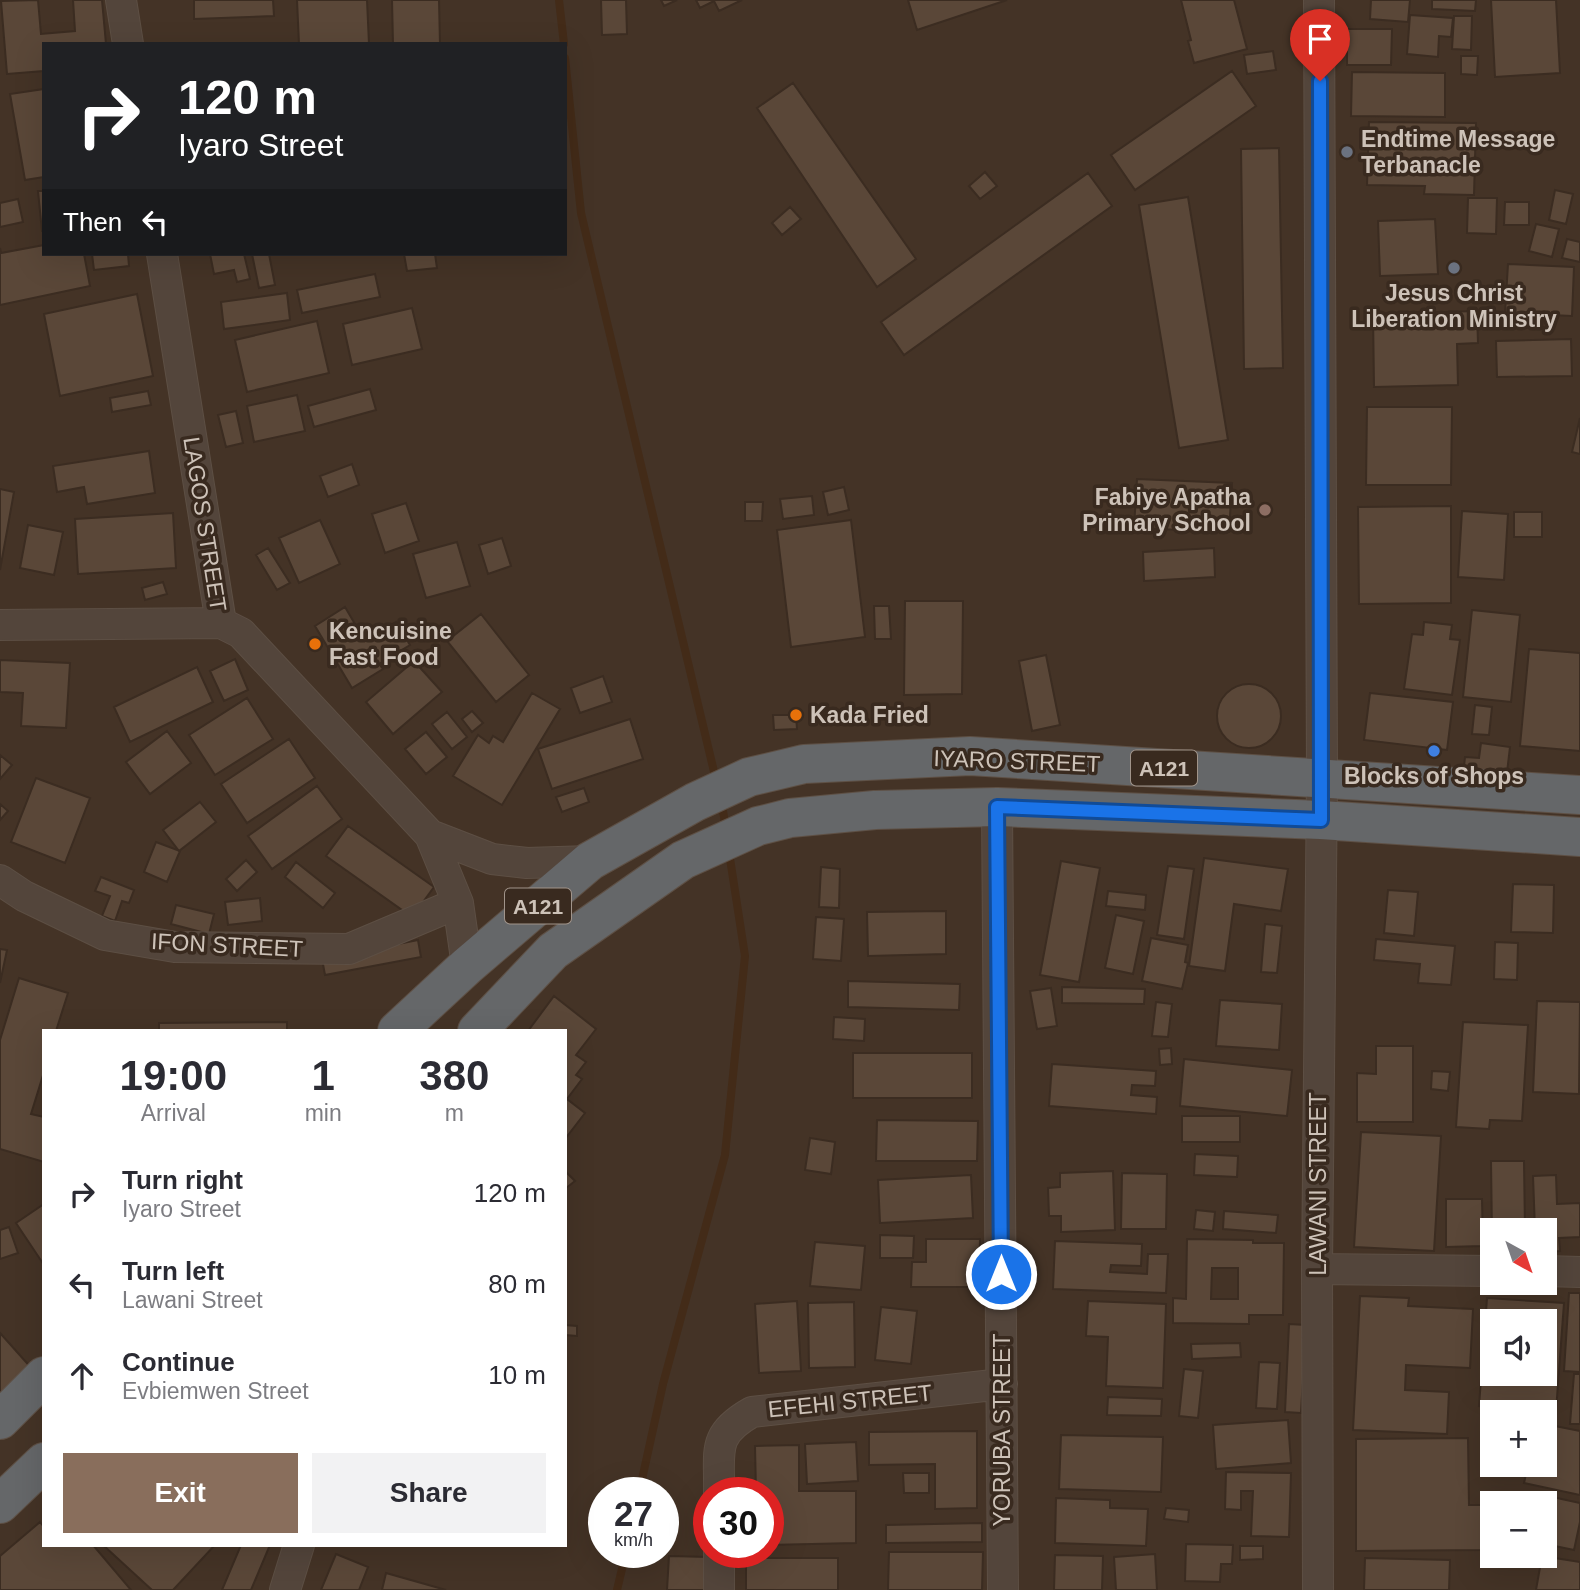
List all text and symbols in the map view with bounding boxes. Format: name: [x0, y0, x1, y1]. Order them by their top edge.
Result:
pin: [1290, 9, 1350, 81]
icon: arrive: [1301, 20, 1339, 58]
icon: right: [63, 70, 154, 161]
text: 120 m: [178, 70, 317, 124]
place label: Endtime Message Terbanacle: [1361, 126, 1555, 178]
text: Iyaro Street: [178, 127, 343, 163]
marker: Endtime Message Terbanacle: [1339, 144, 1355, 160]
icon: left: [136, 203, 174, 241]
text: Then: [63, 207, 122, 237]
marker: Jesus Christ Liberation Ministry: [1446, 260, 1462, 276]
place label: Jesus Christ Liberation Ministry: [1351, 280, 1557, 332]
street label: LAGOS STREET: [178, 435, 232, 613]
place label: Fabiye Apatha Primary School: [1082, 484, 1251, 536]
marker: Fabiye Apatha Primary School: [1257, 502, 1273, 518]
place label: Kencuisine Fast Food: [329, 618, 452, 670]
marker: Kencuisine Fast Food: [307, 636, 323, 652]
place label: Kada Fried: [810, 702, 929, 728]
marker: Kada Fried: [788, 707, 804, 723]
marker: Blocks of Shops: [1426, 743, 1442, 759]
street label: IYARO STREET: [933, 745, 1101, 777]
road number: A121: [1131, 750, 1197, 786]
place label: Blocks of Shops: [1344, 763, 1524, 789]
road number: A121: [505, 888, 571, 923]
street label: IFON STREET: [150, 928, 304, 962]
text: 19:00: [120, 1052, 227, 1099]
text: 1: [311, 1052, 335, 1099]
text: 380: [419, 1052, 489, 1099]
street label: LAWANI STREET: [1305, 1092, 1331, 1276]
text: Arrival: [141, 1100, 206, 1126]
text: min: [305, 1100, 342, 1126]
text: m: [445, 1100, 464, 1126]
text: Turn right: [122, 1165, 243, 1195]
icon: right: [63, 1175, 101, 1213]
text: 120 m: [474, 1178, 546, 1208]
text: Iyaro Street: [122, 1196, 241, 1222]
north arrow: [1480, 1218, 1558, 1295]
map controls: [1480, 1218, 1557, 1568]
position arrow: [964, 1237, 1038, 1311]
text: Turn left: [122, 1256, 224, 1286]
icon: left: [63, 1266, 101, 1304]
text: 80 m: [488, 1269, 546, 1299]
text: Lawani Street: [122, 1287, 263, 1313]
button: sound: [1480, 1309, 1557, 1386]
street label: YORUBA STREET: [989, 1334, 1015, 1526]
text: Continue: [122, 1347, 235, 1377]
icon: ahead: [63, 1357, 101, 1395]
text: 10 m: [488, 1360, 546, 1390]
text: Evbiemwen Street: [122, 1378, 309, 1404]
street label: EFEHI STREET: [767, 1379, 933, 1423]
button: +: [1480, 1400, 1557, 1477]
button: Exit: [63, 1453, 298, 1533]
button: Share: [312, 1453, 546, 1533]
speed limit sign: 30: [693, 1477, 784, 1568]
button: −: [1480, 1491, 1557, 1568]
text: 27: [614, 1494, 653, 1533]
text: km/h: [614, 1530, 653, 1550]

